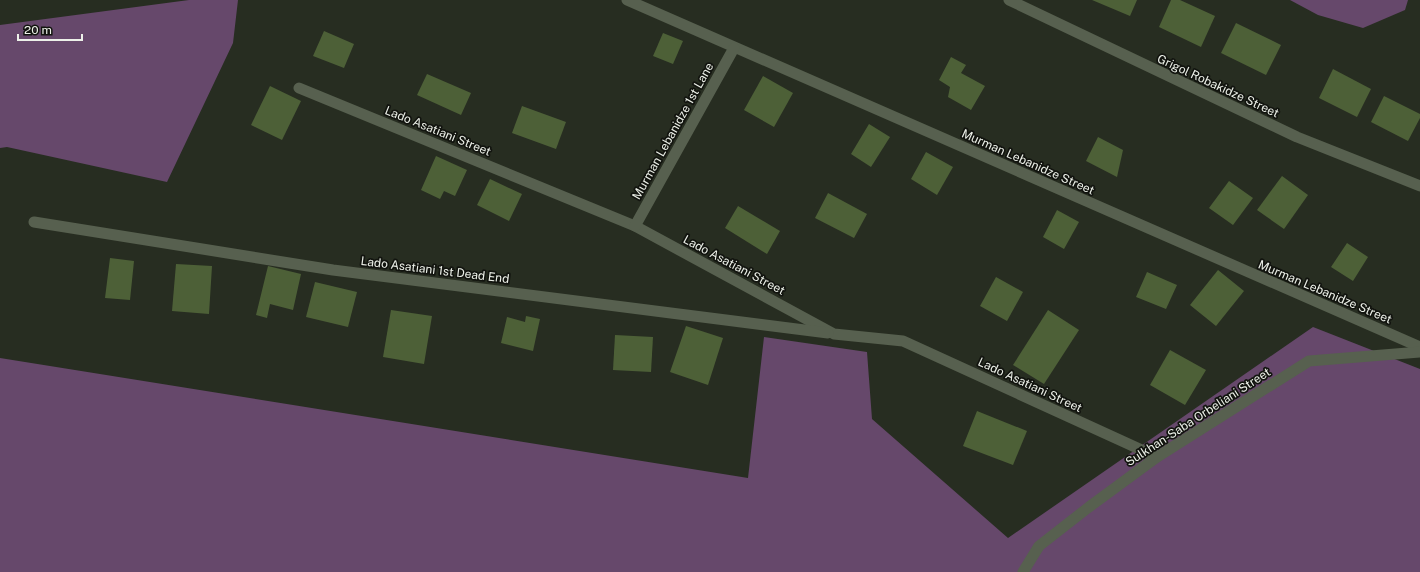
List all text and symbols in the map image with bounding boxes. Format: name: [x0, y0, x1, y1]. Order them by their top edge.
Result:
scale bar: [18, 16, 82, 42]
text: 20 m: [24, 23, 52, 37]
street label: Grigol Robakidze Street: [1155, 52, 1281, 121]
street label: Murman Lebanidze 1st Lane: [629, 60, 717, 202]
street label: Lado Asatiani Street: [383, 103, 493, 159]
street label: Murman Lebanidze Street: [959, 126, 1097, 198]
street label: Lado Asatiani Street: [681, 232, 788, 298]
street label: Lado Asatiani 1st Dead End: [360, 254, 510, 286]
street label: Murman Lebanidze Street: [1256, 257, 1394, 327]
street label: Lado Asatiani Street: [976, 355, 1085, 415]
street label: Sulkhan-Saba Orbeliani Street: [1123, 365, 1273, 469]

